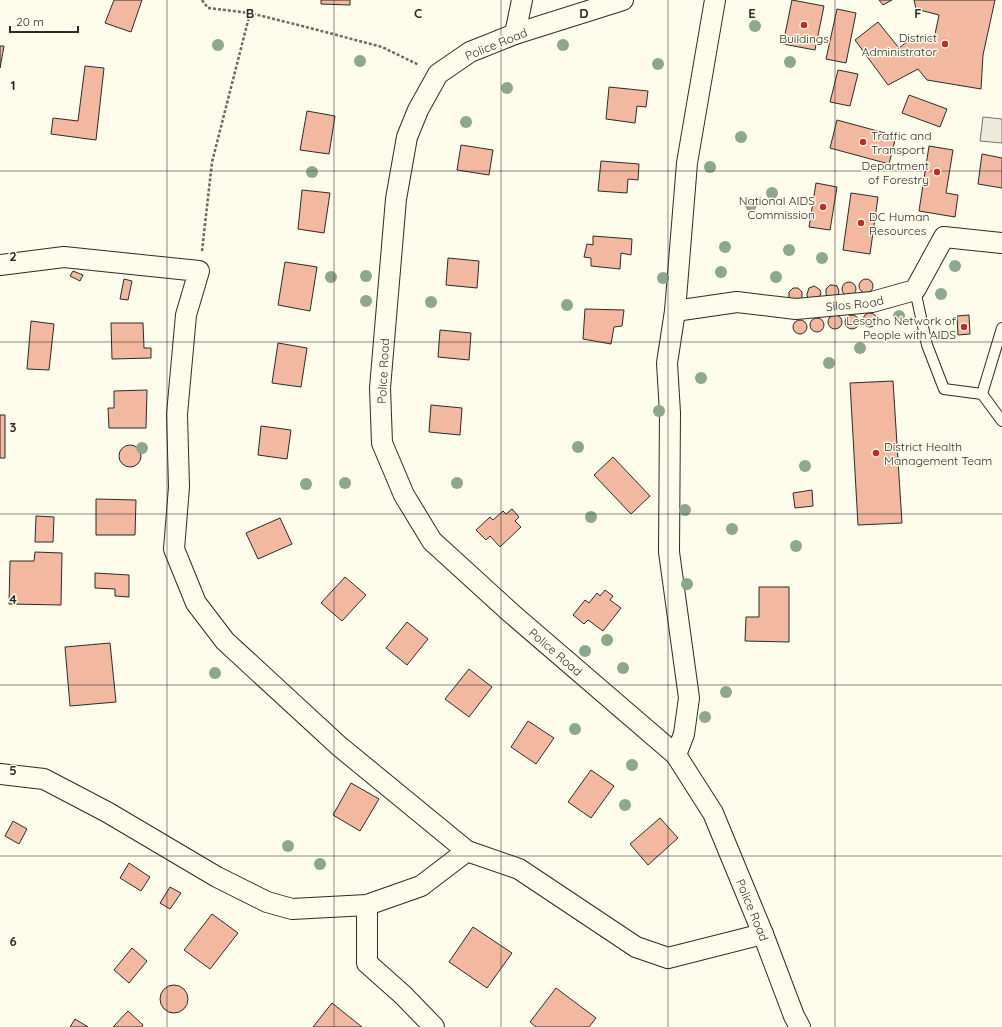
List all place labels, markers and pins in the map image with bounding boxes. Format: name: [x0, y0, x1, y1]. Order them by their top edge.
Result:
marker: Buildings: [799, 20, 809, 30]
place label: District Administrator: [862, 30, 937, 59]
place label: Buildings: [779, 31, 829, 46]
marker: District Administrator: [940, 39, 950, 49]
place label: Traffic and Transport: [871, 128, 931, 157]
marker: Traffic and Transport: [858, 137, 868, 147]
place label: Department of Forestry: [862, 158, 929, 187]
marker: Department of Forestry: [932, 167, 942, 177]
place label: National AIDS Commission: [739, 193, 815, 222]
marker: National AIDS Commission: [818, 202, 828, 212]
place label: DC Human Resources: [869, 209, 929, 238]
marker: DC Human Resources: [856, 218, 866, 228]
place label: Lesotho Network of People with AIDS: [846, 313, 957, 342]
marker: Lesotho Network of People with AIDS: [959, 322, 969, 332]
place label: District Health Management Team: [884, 439, 992, 468]
marker: District Health Management Team: [871, 448, 881, 458]

